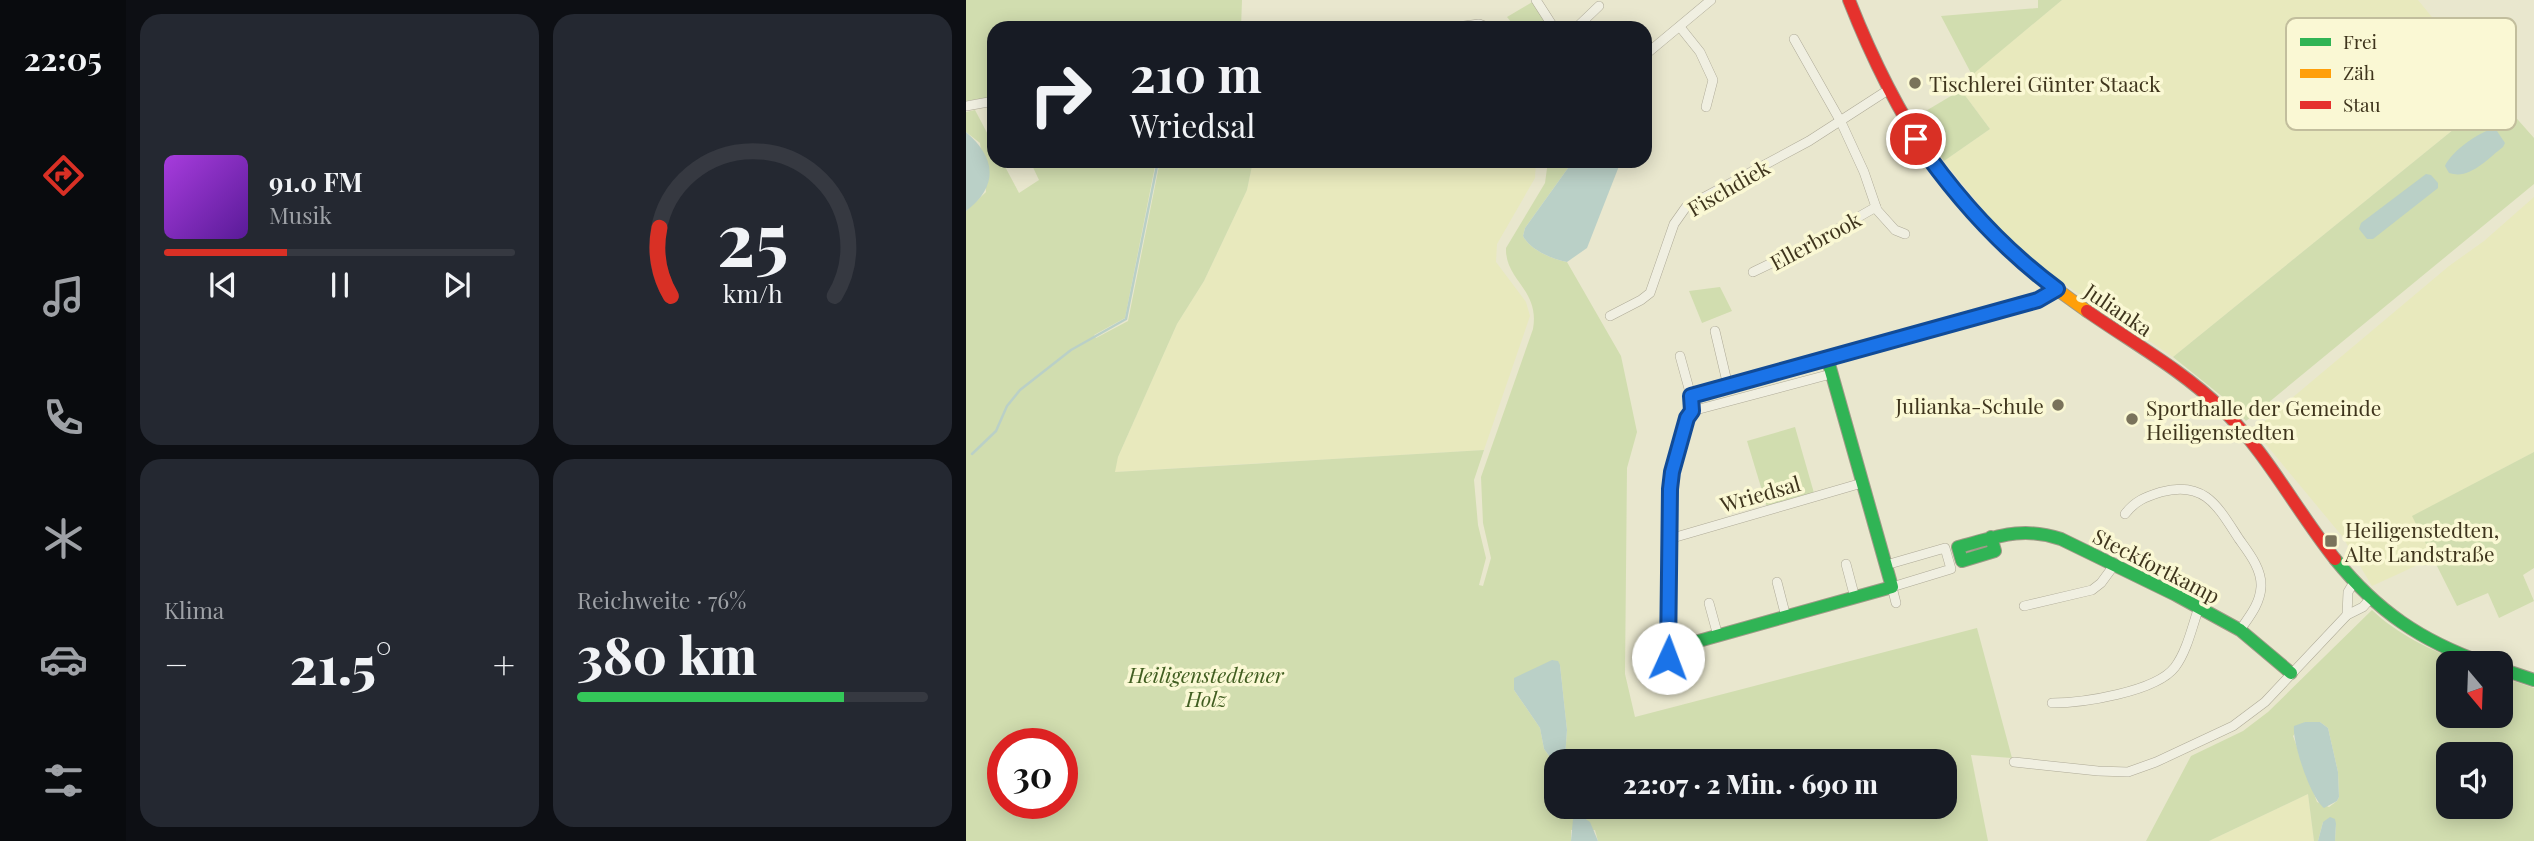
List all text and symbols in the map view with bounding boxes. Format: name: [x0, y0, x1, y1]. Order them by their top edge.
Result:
legend: [2286, 18, 2516, 130]
text: Frei: [2343, 28, 2378, 54]
text: 22:05: [24, 36, 102, 79]
text: 210 m: [1130, 40, 1262, 105]
icon: right: [1015, 49, 1106, 140]
text: Zäh: [2343, 59, 2375, 85]
place label: Tischlerei Günter Staack: [1929, 69, 2161, 97]
marker: Tischlerei Günter Staack: [1907, 75, 1923, 91]
text: Stau: [2343, 91, 2381, 117]
text: Wriedsal: [1130, 103, 1255, 146]
pin: [1886, 109, 1946, 169]
icon: arrive: [1897, 120, 1935, 158]
icon: directions: [39, 151, 88, 200]
street label: Fischdiek: [1682, 152, 1775, 222]
text: 91.0 FM: [269, 164, 363, 199]
text: 25: [717, 187, 788, 284]
text: Musik: [269, 199, 332, 230]
street label: Ellerbrook: [1765, 204, 1866, 276]
icon: previous: [204, 266, 242, 304]
icon: pause: [321, 266, 359, 304]
icon: next: [438, 266, 476, 304]
icon: music: [39, 272, 88, 321]
text: km/h: [723, 276, 783, 309]
street label: Julianka: [2079, 276, 2159, 342]
place label: Julianka-Schule: [1895, 391, 2044, 419]
icon: phone: [39, 393, 88, 442]
place label: Sporthalle der Gemeinde Heiligenstedten: [2146, 393, 2381, 445]
marker: Julianka-Schule: [2050, 397, 2066, 413]
marker: Sporthalle der Gemeinde Heiligenstedten: [2124, 411, 2140, 427]
street label: Wriedsal: [1716, 468, 1803, 518]
icon: climate: [39, 514, 88, 563]
place label: Heiligenstedten, Alte Landstraße: [2344, 515, 2499, 567]
street label: Steckfortkamp: [2089, 521, 2225, 609]
marker: Heiligenstedten, Alte Landstraße: [2323, 533, 2339, 549]
text: Reichweite · 76%: [577, 584, 746, 615]
text: Klima: [164, 594, 224, 625]
text: 380 km: [577, 619, 757, 688]
position arrow: [1631, 621, 1705, 695]
text: 21.5°: [290, 629, 392, 698]
icon: car: [39, 635, 88, 684]
text: −: [164, 638, 189, 689]
text: +: [493, 638, 515, 689]
north arrow: [2436, 651, 2513, 728]
map controls: [2436, 651, 2513, 819]
park label: Heiligenstedtener Holz: [1127, 660, 1285, 712]
speed limit sign: 30: [987, 728, 1078, 819]
button: sound: [2436, 742, 2513, 819]
icon: filters: [39, 756, 88, 805]
text: 22:07 · 2 Min. · 690 m: [1623, 766, 1878, 801]

